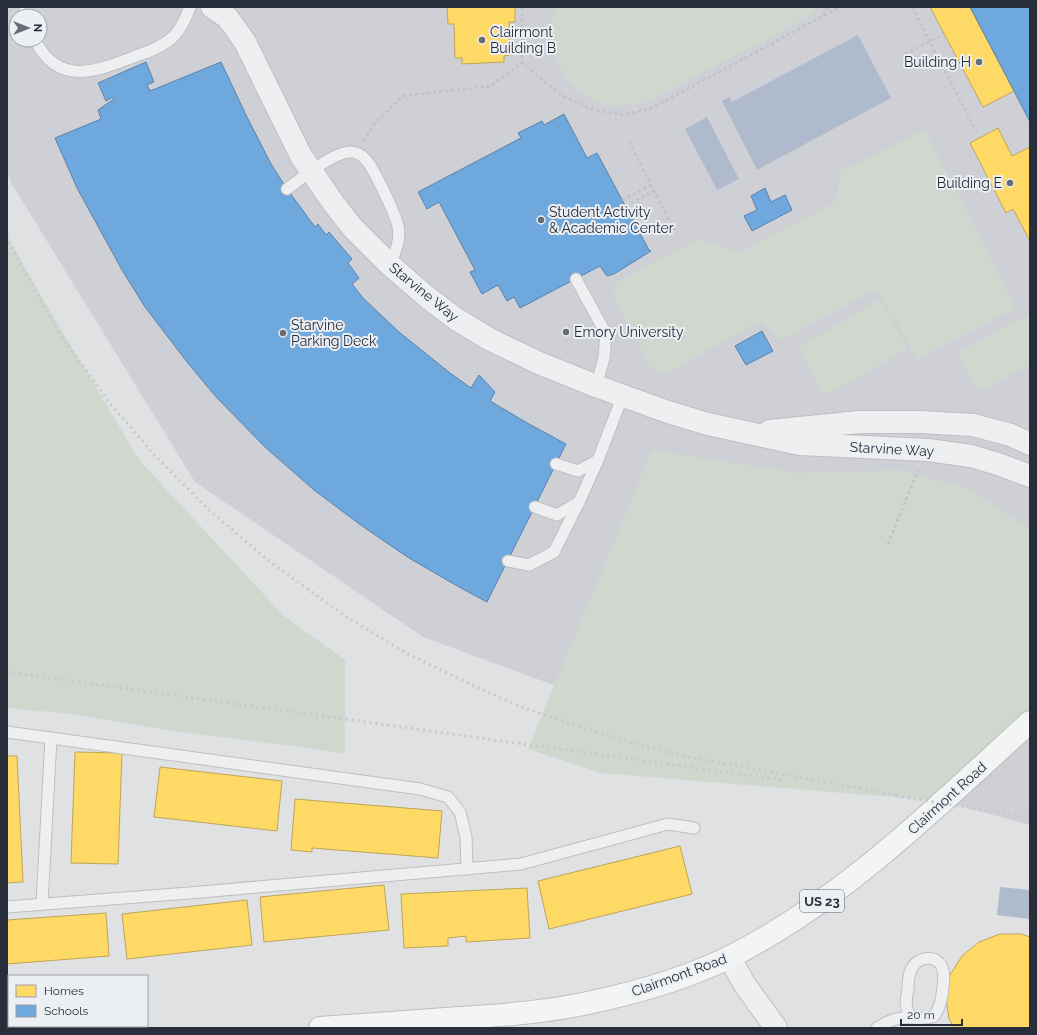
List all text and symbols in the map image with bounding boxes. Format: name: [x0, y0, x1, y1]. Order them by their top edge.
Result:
north arrow: [8, 8, 48, 48]
text: N: [31, 24, 44, 32]
place label: Clairmont Building B: [490, 24, 556, 56]
marker: Clairmont Building B: [477, 35, 487, 45]
place label: Building H: [904, 54, 971, 70]
marker: Building H: [974, 57, 984, 67]
place label: Building E: [937, 175, 1002, 191]
marker: Building E: [1005, 178, 1015, 188]
place label: Student Activity & Academic Center: [549, 204, 674, 236]
marker: Student Activity & Academic Center: [536, 215, 546, 225]
street label: Starvine Way: [386, 259, 462, 325]
place label: Starvine Parking Deck: [291, 317, 377, 349]
place label: Emory University: [574, 324, 684, 340]
marker: Emory University: [561, 327, 571, 337]
marker: Starvine Parking Deck: [278, 328, 288, 338]
street label: Starvine Way: [849, 439, 935, 459]
street label: Clairmont Road: [904, 759, 990, 837]
road number: US 23: [800, 890, 844, 912]
street label: Clairmont Road: [629, 950, 729, 1000]
legend: [8, 975, 148, 1027]
text: Homes: [44, 984, 84, 998]
scale bar: [901, 1001, 962, 1027]
text: Schools: [44, 1004, 88, 1018]
text: 20 m: [907, 1008, 935, 1022]

